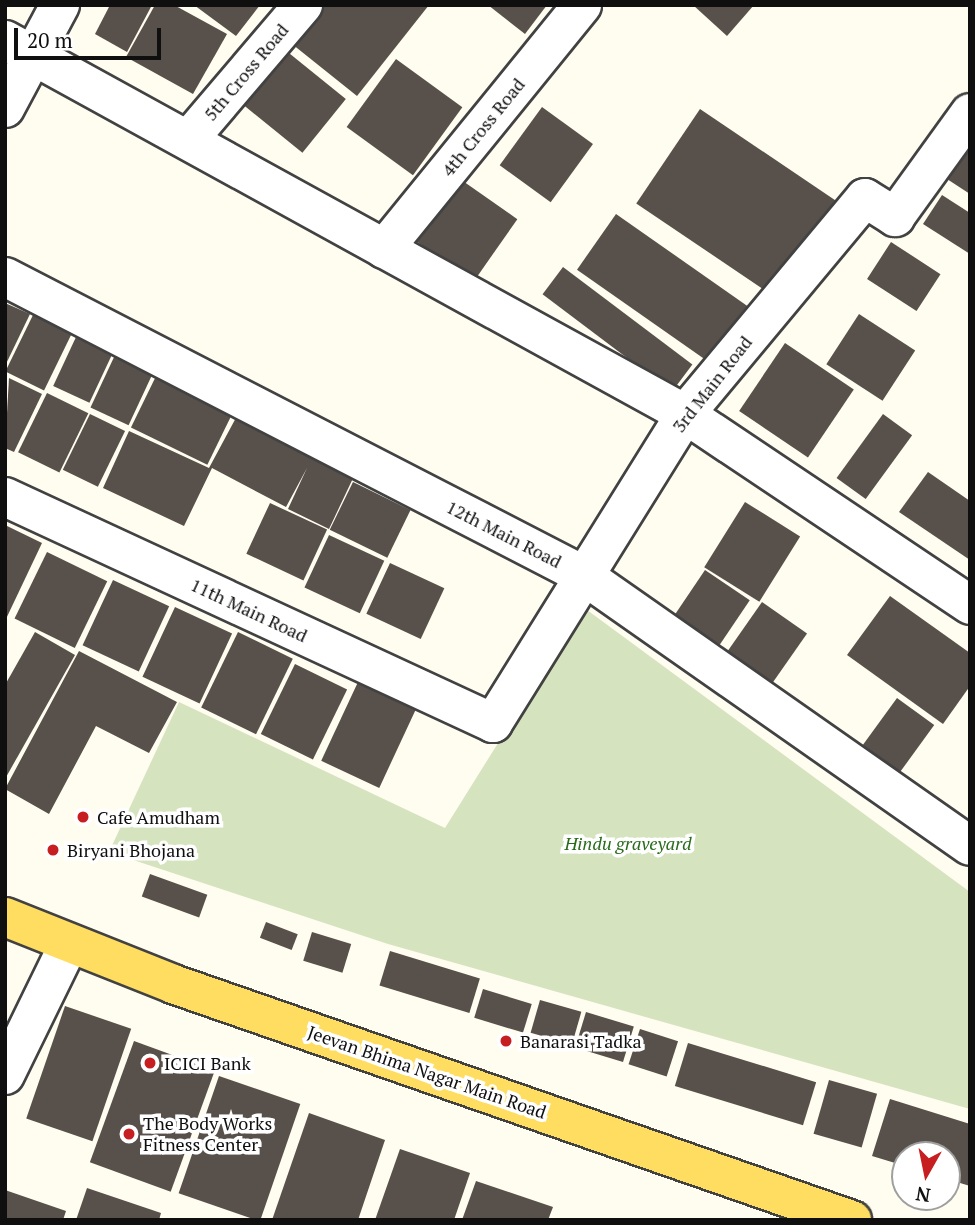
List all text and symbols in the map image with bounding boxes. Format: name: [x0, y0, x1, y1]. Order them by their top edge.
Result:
scale bar: [18, 14, 164, 58]
street label: 5th Cross Road: [199, 19, 293, 125]
text: 20 m: [27, 26, 73, 54]
street label: 4th Cross Road: [437, 74, 529, 180]
street label: 3rd Main Road: [668, 332, 756, 436]
street label: 12th Main Road: [443, 496, 565, 572]
street label: 11th Main Road: [187, 574, 311, 646]
place label: Cafe Amudham: [97, 806, 220, 828]
marker: Cafe Amudham: [75, 809, 91, 825]
park label: Hindu graveyard: [564, 832, 692, 854]
place label: Biryani Bhojana: [67, 839, 195, 861]
marker: Biryani Bhojana: [45, 842, 61, 858]
street label: Jeevan Bhima Nagar Main Road: [305, 1021, 549, 1123]
place label: Banarasi Tadka: [520, 1030, 642, 1052]
marker: Banarasi Tadka: [498, 1033, 514, 1049]
place label: ICICI Bank: [164, 1052, 251, 1074]
marker: ICICI Bank: [142, 1055, 158, 1071]
place label: The Body Works Fitness Center: [143, 1113, 272, 1156]
marker: The Body Works Fitness Center: [121, 1126, 137, 1142]
north arrow: [891, 1141, 961, 1211]
text: N: [914, 1182, 932, 1209]

